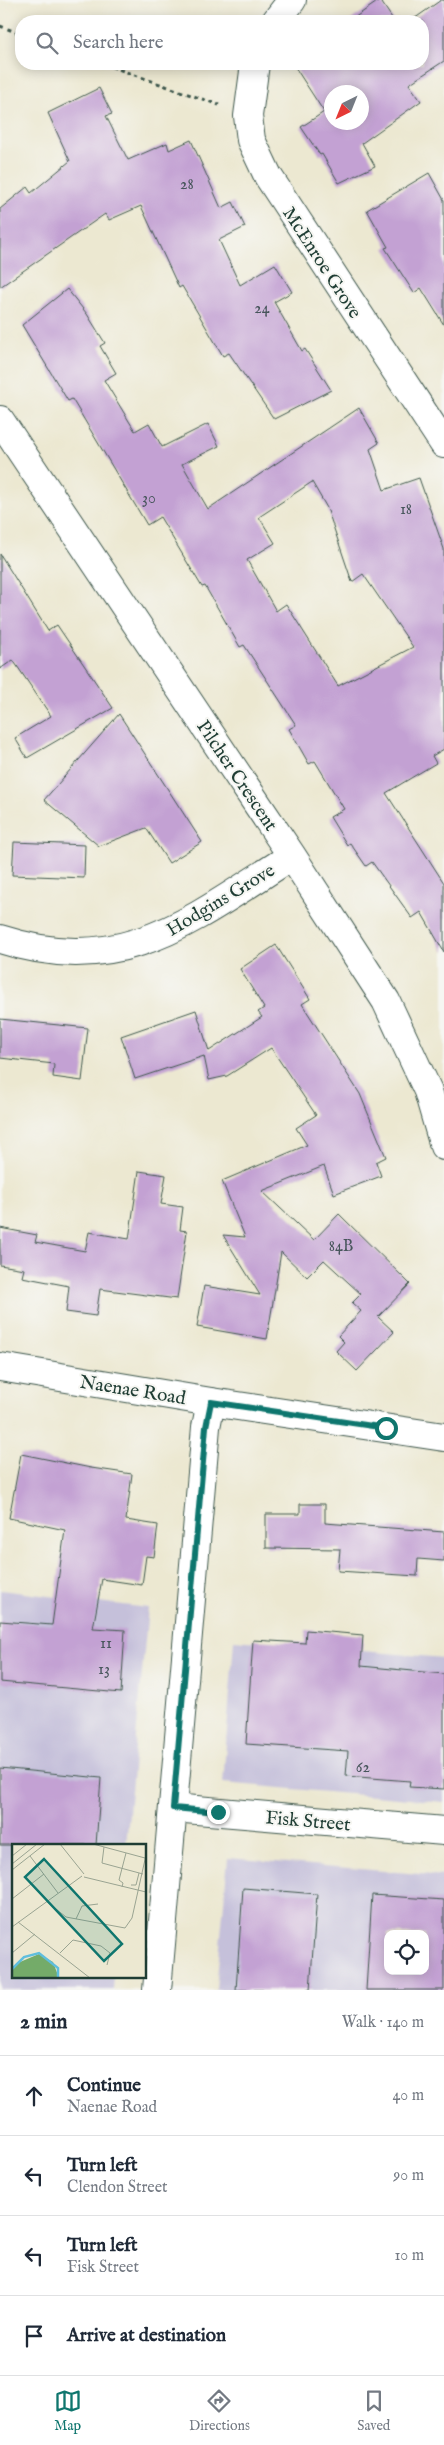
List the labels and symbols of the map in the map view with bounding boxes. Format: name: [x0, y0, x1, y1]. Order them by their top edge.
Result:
north arrow: [324, 85, 369, 130]
house number: 28: [180, 175, 194, 195]
street label: McEnroe Grove: [276, 203, 367, 324]
house number: 24: [254, 299, 270, 319]
house number: 30: [142, 489, 156, 509]
house number: 18: [400, 500, 412, 520]
street label: Pilcher Crescent: [190, 716, 283, 837]
street label: Hodgins Grove: [163, 859, 280, 942]
house number: 84B: [329, 1237, 353, 1257]
street label: Naenae Road: [78, 1371, 188, 1411]
route start: [375, 1417, 398, 1440]
house number: 11: [100, 1634, 112, 1654]
house number: 13: [98, 1660, 110, 1680]
house number: 62: [356, 1758, 370, 1778]
route end: [207, 1801, 230, 1824]
street label: Fisk Street: [264, 1806, 352, 1838]
inset map: [12, 1844, 146, 1978]

